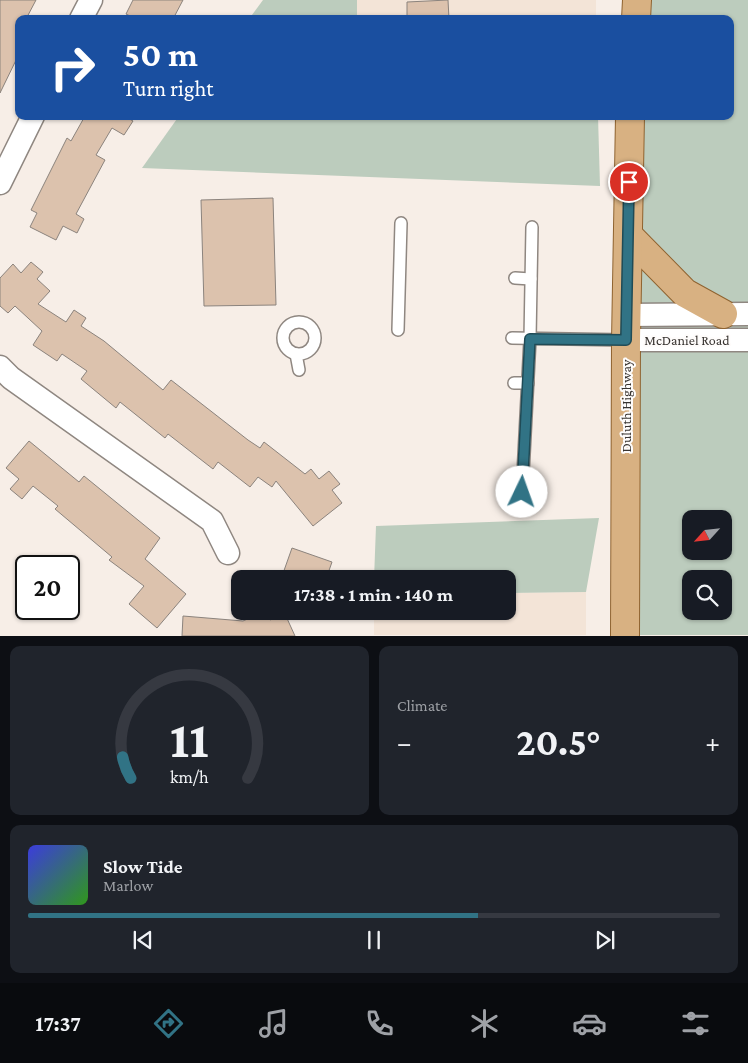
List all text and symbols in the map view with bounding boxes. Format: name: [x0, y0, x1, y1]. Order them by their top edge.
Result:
icon: right: [40, 35, 105, 100]
text: 50 m: [123, 35, 198, 74]
text: Turn right: [123, 76, 214, 101]
pin: [608, 161, 650, 203]
icon: arrive: [615, 168, 643, 196]
street label: McDaniel Road: [644, 332, 730, 348]
street label: Duluth Highway: [618, 359, 634, 452]
position arrow: [495, 465, 547, 517]
north arrow: [682, 510, 732, 560]
map controls: [682, 510, 732, 620]
speed limit sign: 20: [15, 555, 80, 620]
button: search: [682, 570, 732, 620]
text: 17:38 · 1 min · 140 m: [294, 584, 453, 605]
text: Climate: [397, 697, 447, 714]
text: 11: [170, 710, 209, 768]
text: 20.5°: [516, 721, 601, 763]
text: −: [397, 727, 412, 758]
text: +: [705, 727, 720, 758]
text: km/h: [170, 767, 209, 787]
text: Slow Tide: [103, 856, 183, 877]
text: Marlow: [103, 877, 153, 894]
icon: previous: [129, 926, 157, 954]
icon: pause: [360, 926, 388, 954]
icon: next: [591, 926, 619, 954]
icon: directions: [151, 1006, 186, 1041]
icon: music: [256, 1006, 291, 1041]
icon: phone: [362, 1006, 397, 1041]
icon: climate: [467, 1006, 502, 1041]
icon: car: [572, 1006, 607, 1041]
icon: filters: [678, 1006, 713, 1041]
text: 17:37: [35, 1011, 81, 1036]

